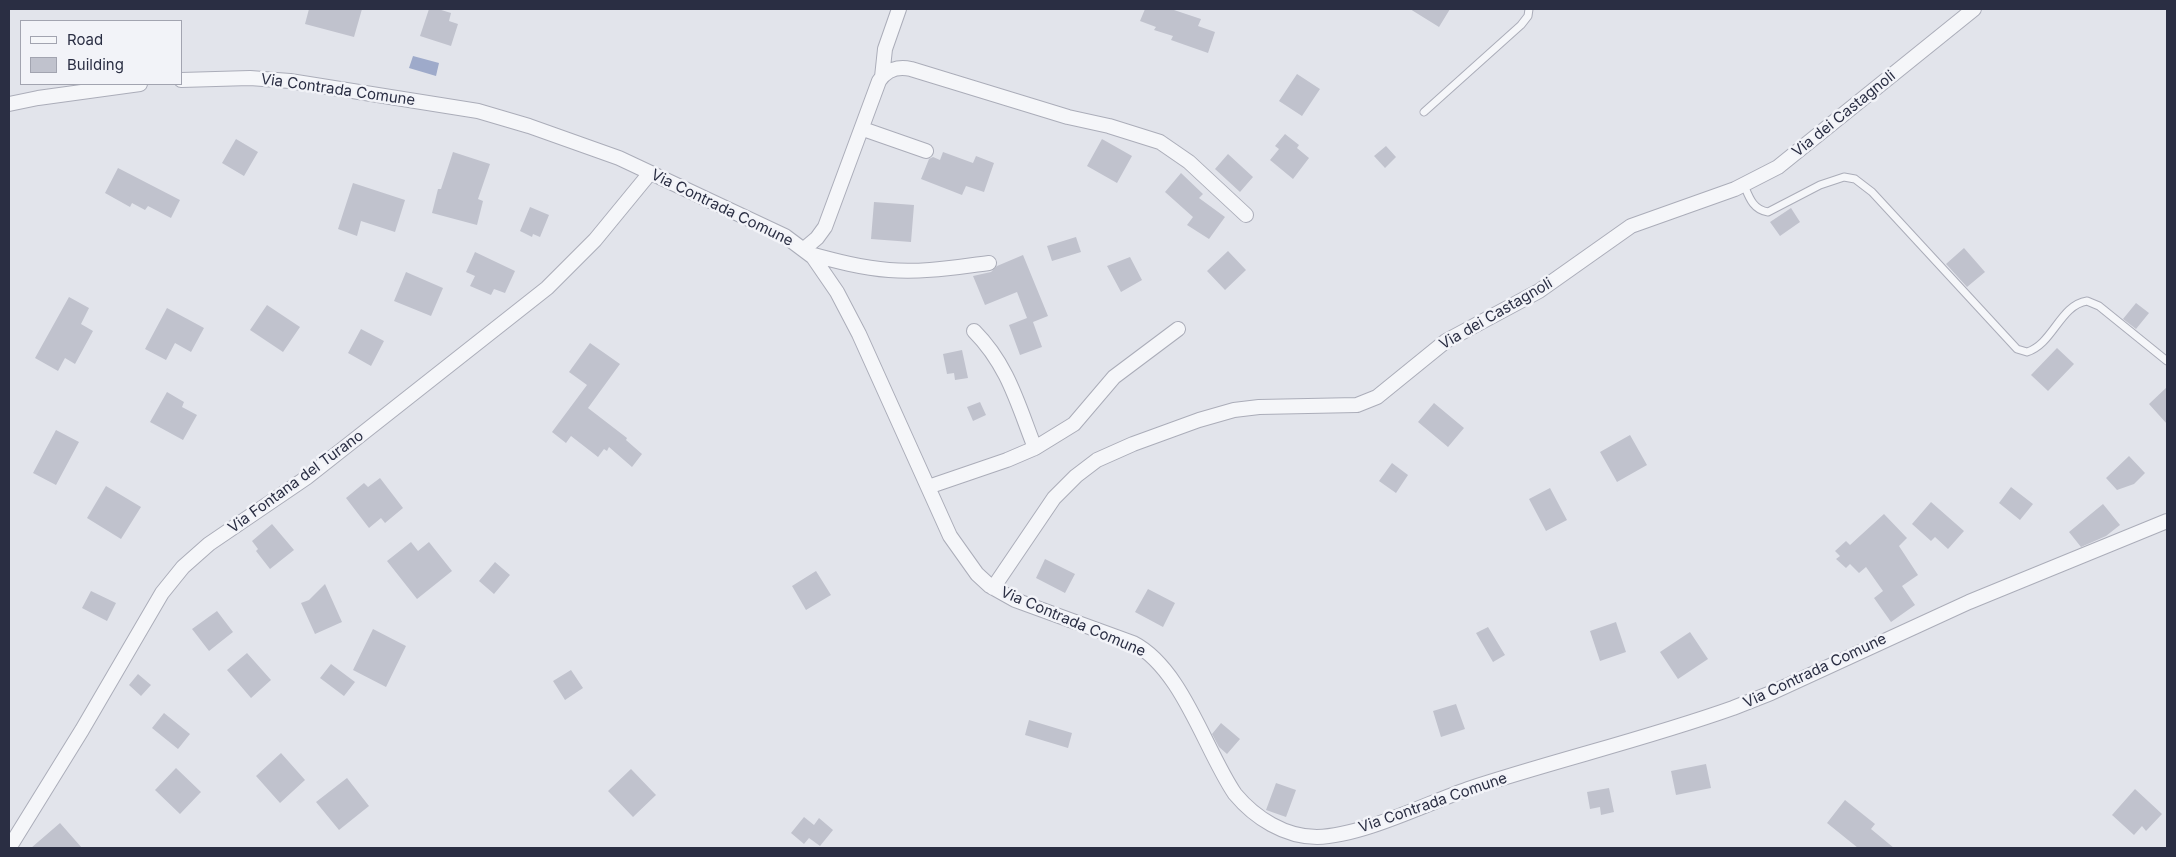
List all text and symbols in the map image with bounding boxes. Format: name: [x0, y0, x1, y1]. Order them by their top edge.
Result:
legend: [20, 20, 182, 85]
text: Road: [67, 30, 103, 49]
text: Building: [67, 55, 124, 74]
street label: Via dei Castagnoli: [1789, 67, 1899, 161]
street label: Via Contrada Comune: [260, 70, 416, 110]
street label: Via Contrada Comune: [648, 166, 796, 250]
street label: Via dei Castagnoli: [1436, 274, 1556, 354]
street label: Via Fontana del Turano: [225, 427, 367, 537]
street label: Via Contrada Comune: [998, 583, 1148, 661]
street label: Via Contrada Comune: [1741, 630, 1889, 712]
street label: Via Contrada Comune: [1356, 769, 1510, 837]

